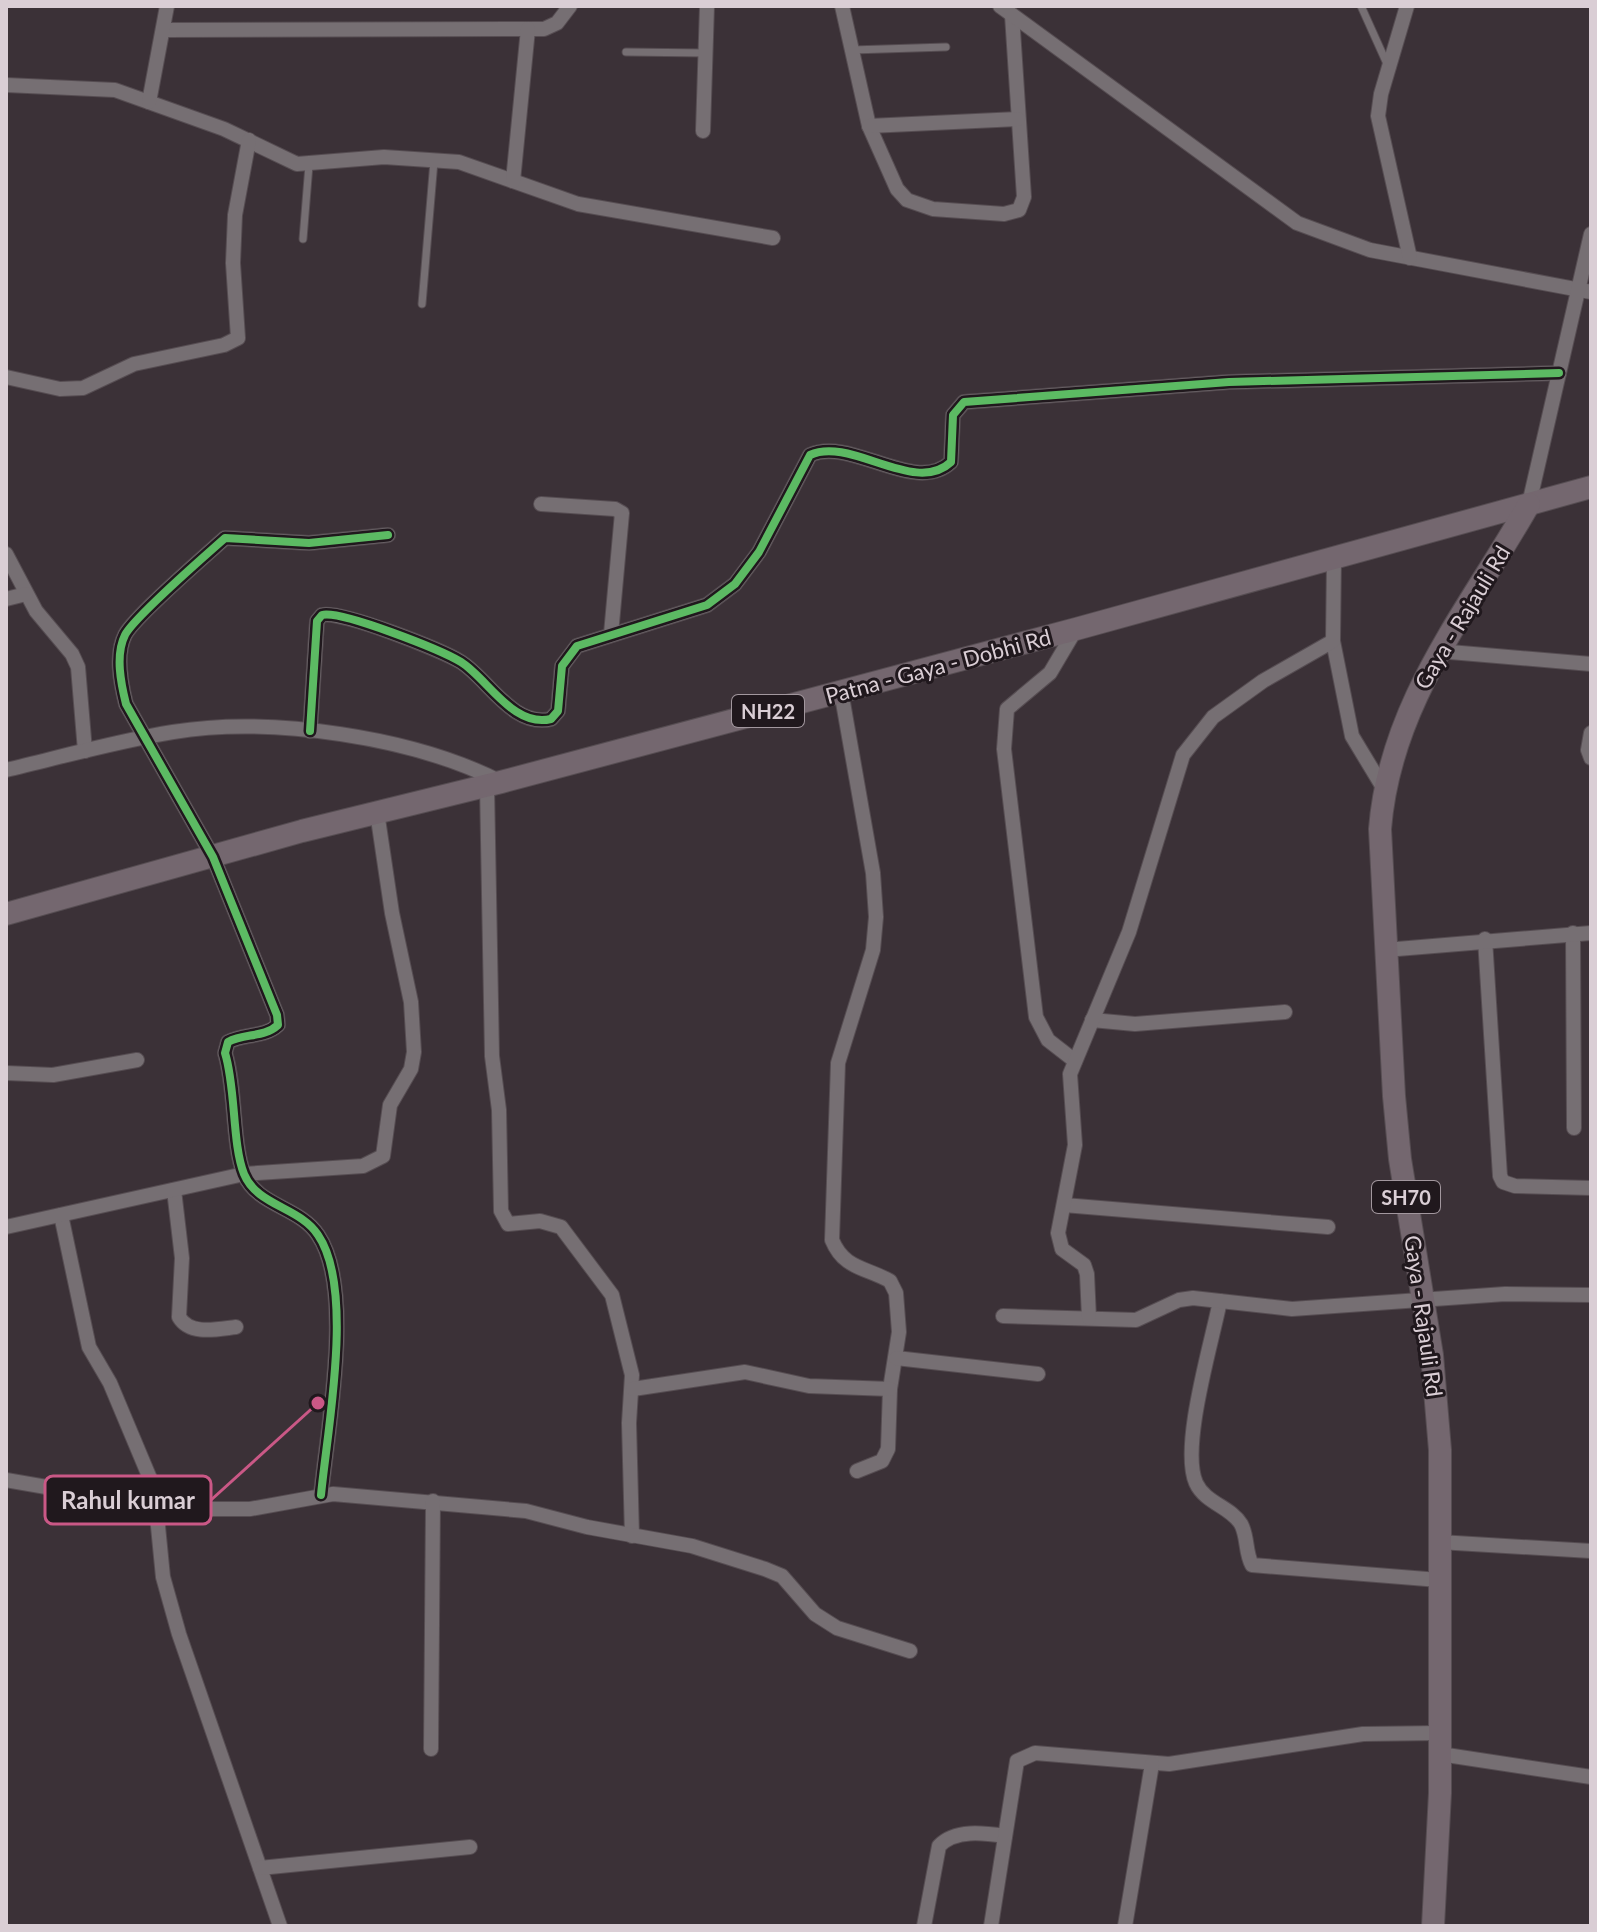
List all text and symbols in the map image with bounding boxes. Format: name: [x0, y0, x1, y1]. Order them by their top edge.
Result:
street label: Gaya - Rajauli Rd: [1408, 540, 1516, 694]
street label: Patna - Gaya - Dobhi Rd: [822, 623, 1054, 709]
road number: NH22: [732, 695, 804, 727]
road number: SH70: [1372, 1181, 1440, 1213]
street label: Gaya - Rajauli Rd: [1399, 1233, 1449, 1399]
callout: Rahul kumar: [45, 1476, 211, 1524]
text: Rahul kumar: [61, 1485, 195, 1514]

